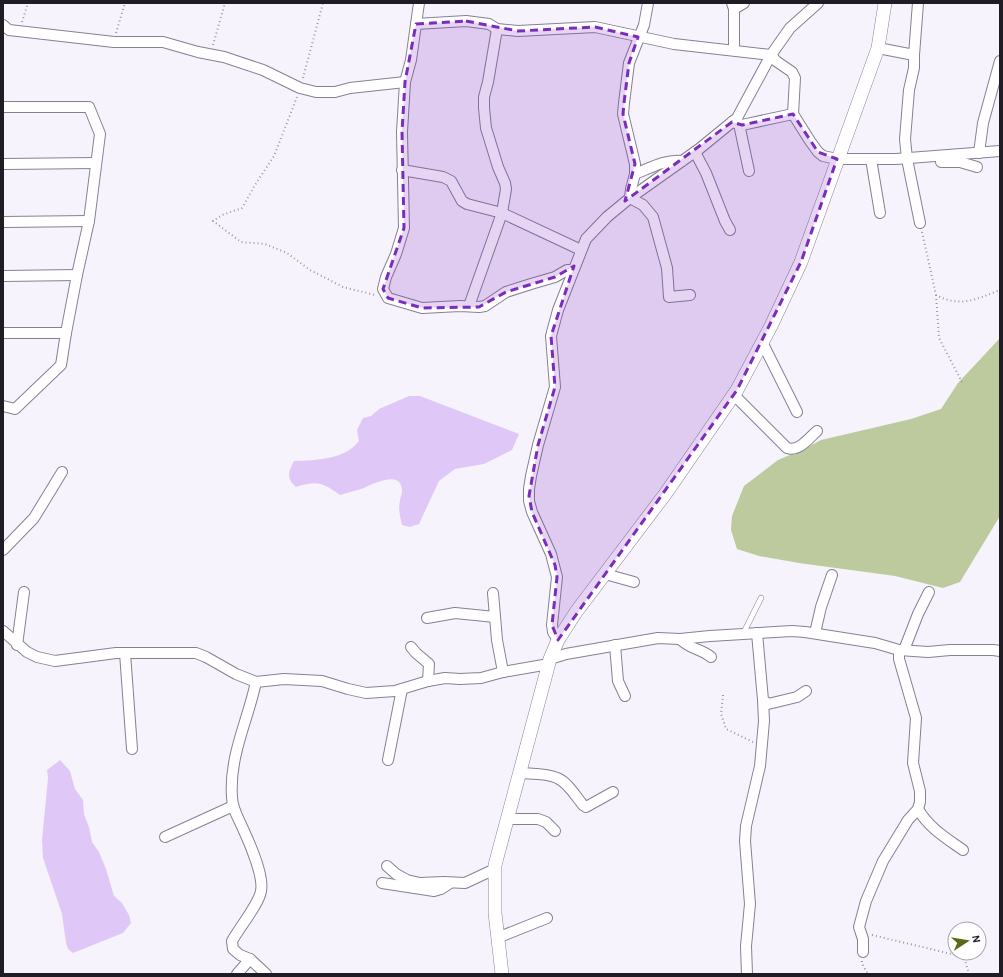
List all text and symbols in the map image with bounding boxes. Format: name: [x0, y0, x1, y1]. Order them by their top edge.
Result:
north arrow: [947, 921, 987, 961]
text: N: [970, 934, 982, 944]

